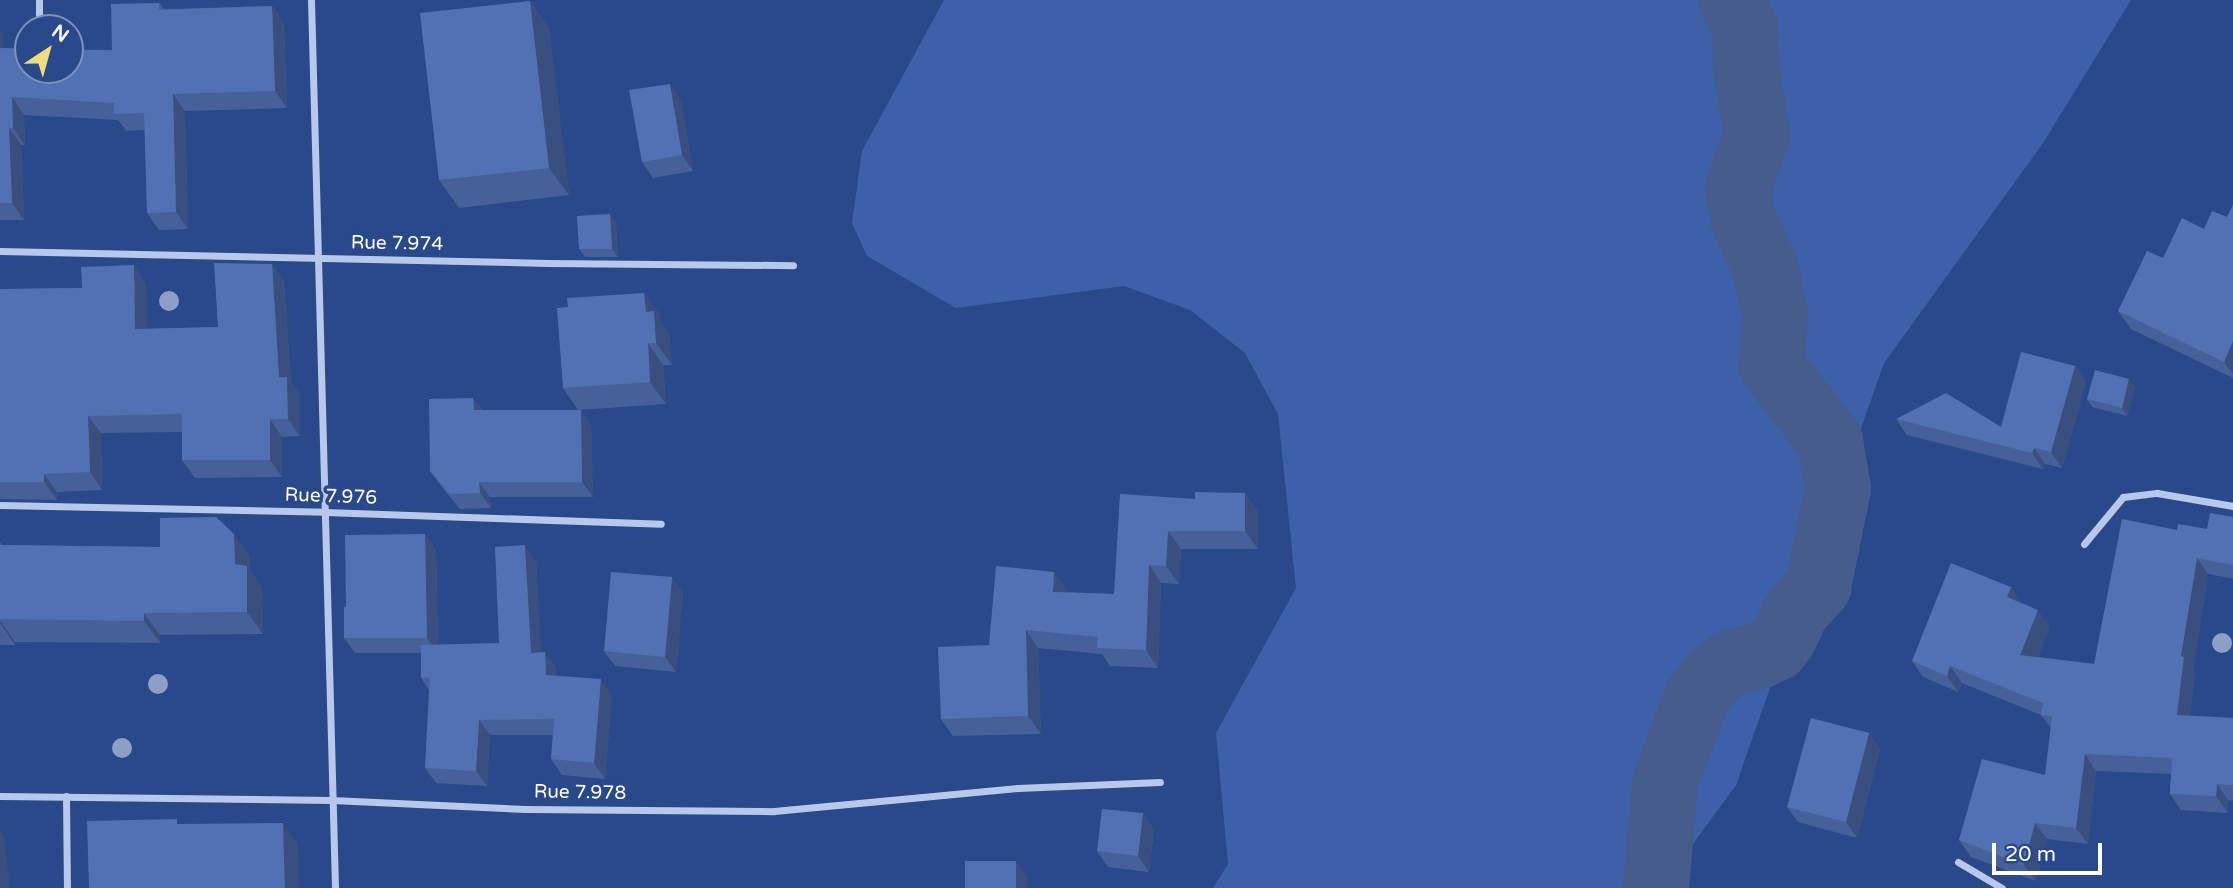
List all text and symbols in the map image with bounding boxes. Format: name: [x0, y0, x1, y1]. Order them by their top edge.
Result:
north arrow: [14, 14, 84, 84]
text: N: [48, 20, 73, 47]
street label: Rue 7.974: [351, 232, 443, 256]
street label: Rue 7.976: [284, 484, 378, 510]
street label: Rue 7.978: [534, 781, 626, 805]
scale bar: [1995, 828, 2105, 872]
text: 20 m: [2005, 842, 2056, 867]

